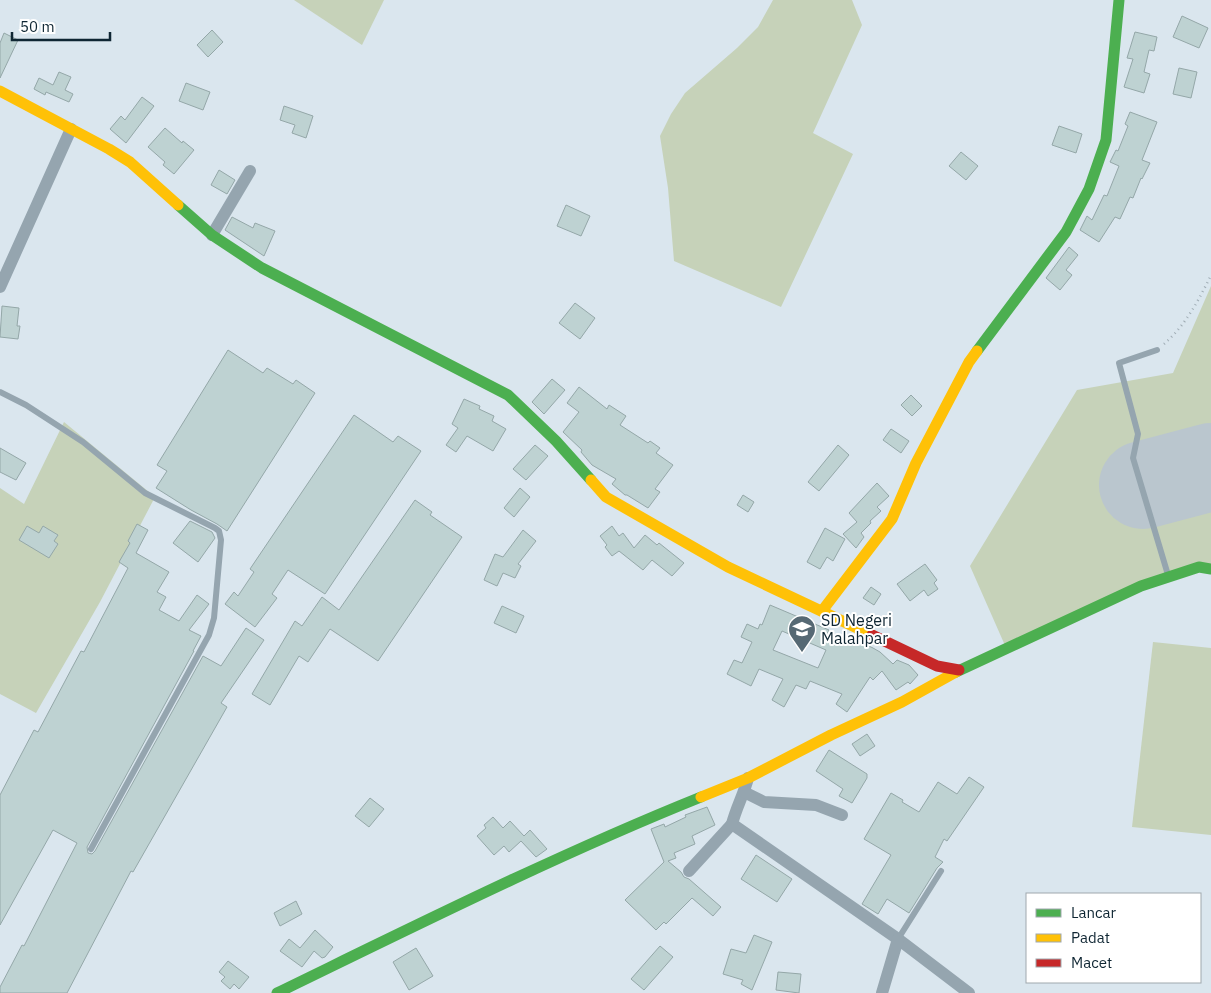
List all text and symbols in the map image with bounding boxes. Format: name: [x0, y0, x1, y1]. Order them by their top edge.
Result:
scale bar: [12, 10, 110, 42]
text: 50 m: [20, 17, 55, 36]
place label: SD Negeri Malahpar: [821, 610, 892, 648]
school or university icon: SD Negeri Malahpar: [787, 614, 817, 653]
legend: [1026, 893, 1201, 983]
text: Lancar: [1071, 903, 1117, 922]
text: Padat: [1071, 928, 1110, 947]
text: Macet: [1071, 953, 1112, 972]

